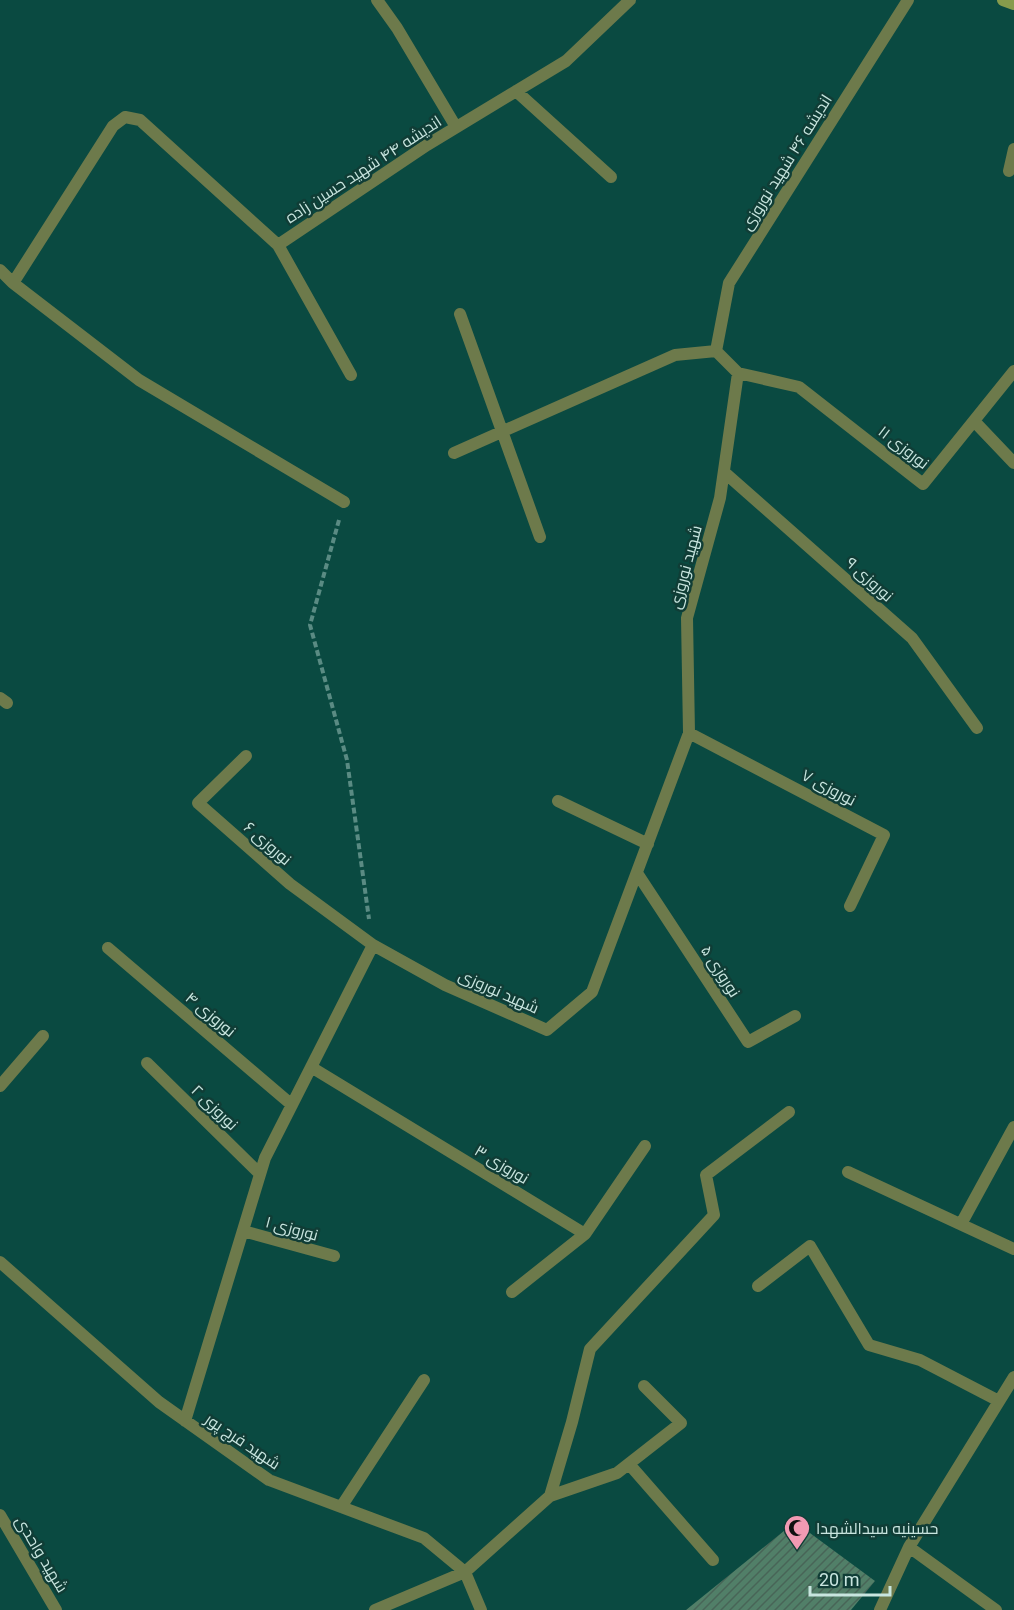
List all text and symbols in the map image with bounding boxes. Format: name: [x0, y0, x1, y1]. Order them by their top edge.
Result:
street label: اندیشه ۴۶ شهید نوروزی: [737, 91, 837, 234]
street label: اندیشه ۴۴ شهید حسین زاده: [281, 112, 446, 228]
street label: نوروزی ۱۱: [874, 422, 933, 474]
street label: شهید نوروزی: [665, 523, 707, 611]
street label: نوروزی ۹: [841, 553, 897, 606]
street label: نوروزی ۷: [798, 765, 859, 811]
street label: نوروزی ۶: [239, 818, 295, 870]
street label: نوروزی ۵: [696, 942, 744, 1001]
street label: شهید نوروزی: [455, 965, 542, 1019]
street label: نوروزی ۴: [181, 988, 240, 1042]
street label: نوروزی ۲: [187, 1081, 242, 1135]
street label: نوروزی ۳: [471, 1141, 532, 1189]
street label: نوروزی ۱: [263, 1212, 320, 1246]
street label: شهید فرج پور: [200, 1409, 284, 1475]
street label: شهید واحدی: [10, 1513, 72, 1596]
mosque icon: حسینیه سیدالشهدا: [782, 1513, 812, 1551]
place label: حسینیه سیدالشهدا: [816, 1519, 938, 1539]
scale bar: [810, 1559, 890, 1597]
text: 20 m: [819, 1569, 859, 1590]

